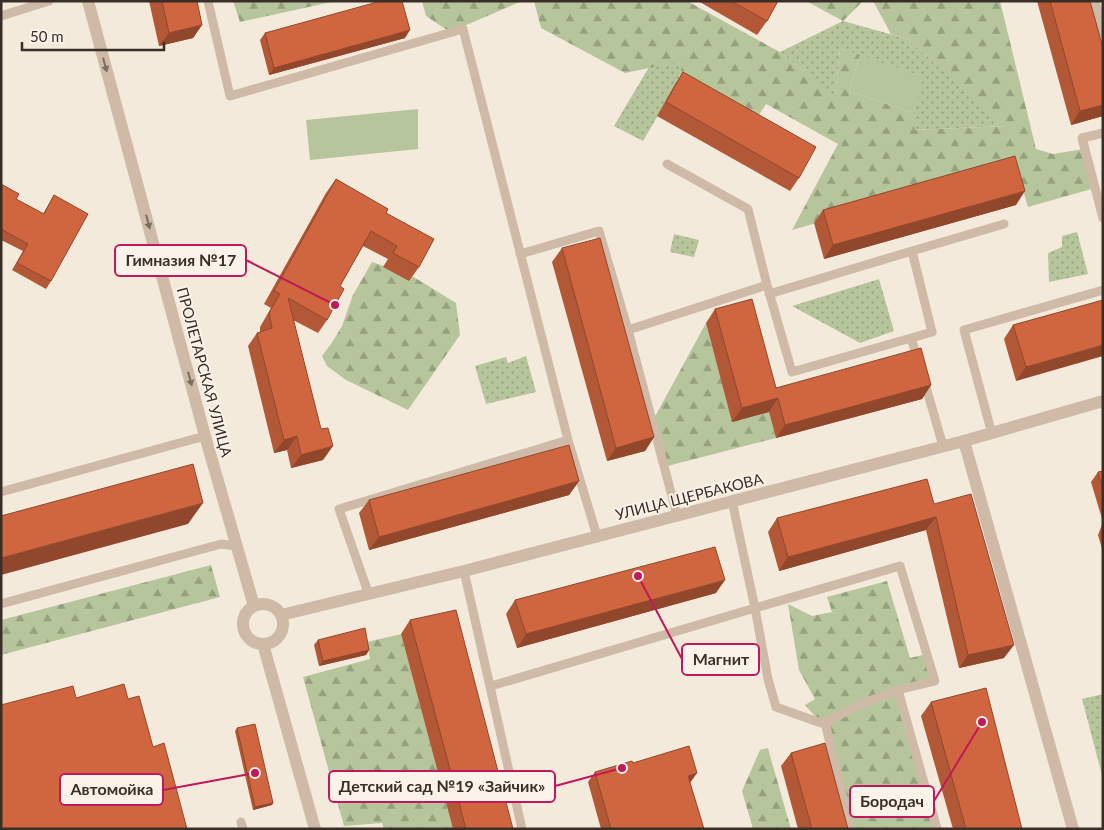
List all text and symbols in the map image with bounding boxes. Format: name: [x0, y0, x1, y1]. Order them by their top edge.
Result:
scale bar: [22, 20, 165, 52]
text: 50 m: [30, 27, 64, 45]
one-way arrow: [102, 58, 110, 73]
one-way arrow: [144, 214, 152, 229]
callout: Гимназия №17: [115, 245, 246, 276]
text: Гимназия №17: [126, 250, 236, 269]
street label: ПРОЛЕТАРСКАЯ УЛИЦА: [174, 285, 237, 460]
one-way arrow: [186, 371, 194, 386]
street label: УЛИЦА ЩЕРБАКОВА: [613, 469, 766, 523]
callout: Магнит: [682, 644, 759, 675]
text: Магнит: [693, 649, 750, 668]
callout: Детский сад №19 «Зайчик»: [329, 771, 555, 802]
callout: Автомойка: [60, 774, 163, 805]
text: Детский сад №19 «Зайчик»: [339, 776, 545, 795]
text: Автомойка: [70, 779, 153, 798]
callout: Бородач: [850, 786, 934, 817]
text: Бородач: [860, 791, 924, 810]

